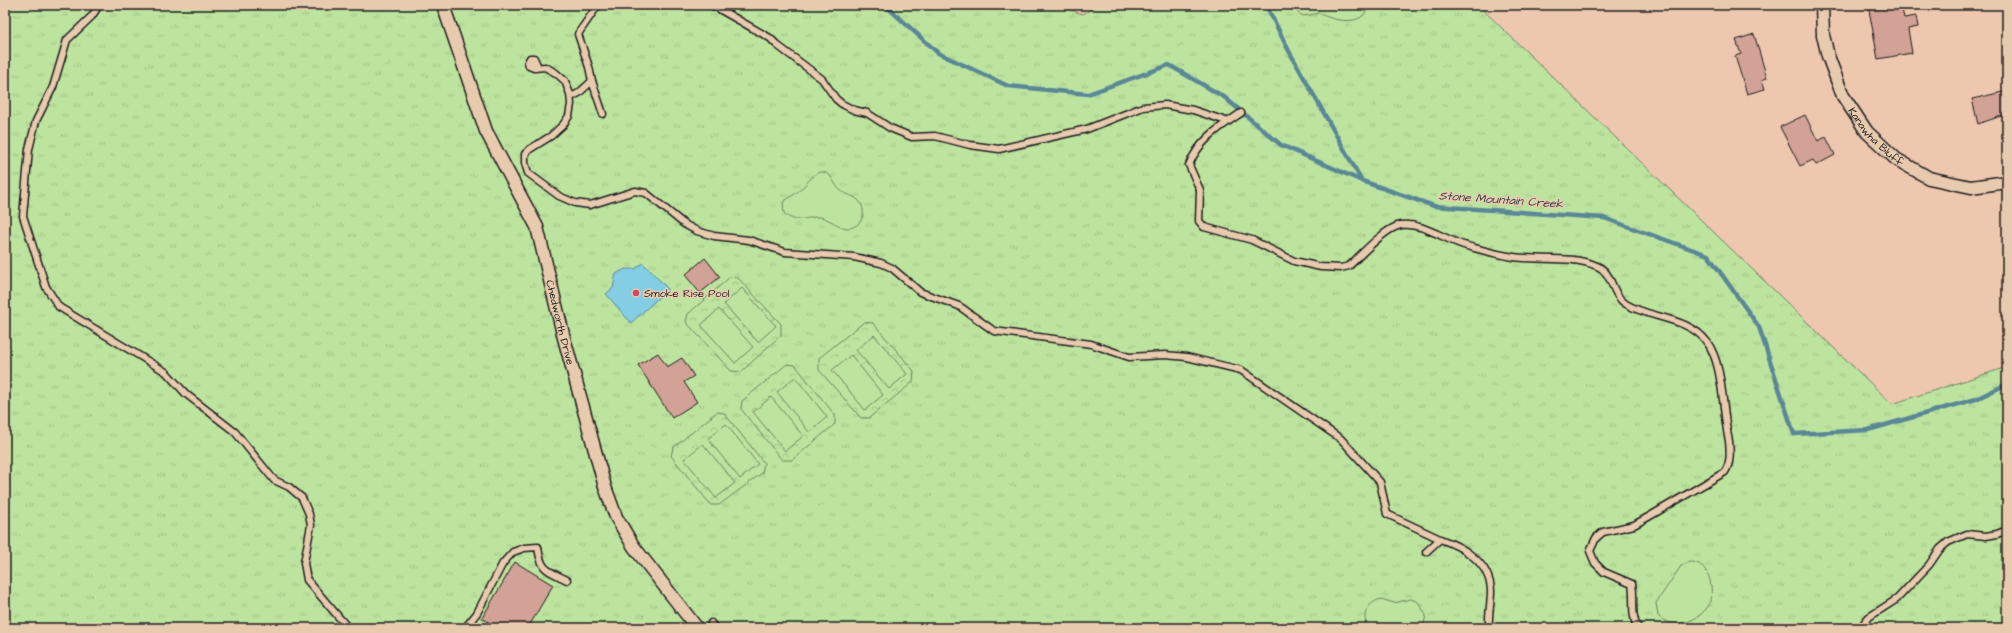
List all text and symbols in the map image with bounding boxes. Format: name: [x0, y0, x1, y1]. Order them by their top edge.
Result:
street label: Kanawha Bluff: [1845, 104, 1907, 170]
water label: Stone Mountain Creek: [1438, 187, 1564, 213]
street label: Chedworth Drive: [543, 278, 579, 366]
place label: Smoke Rise Pool: [644, 286, 730, 301]
marker: Smoke Rise Pool: [631, 288, 641, 298]

